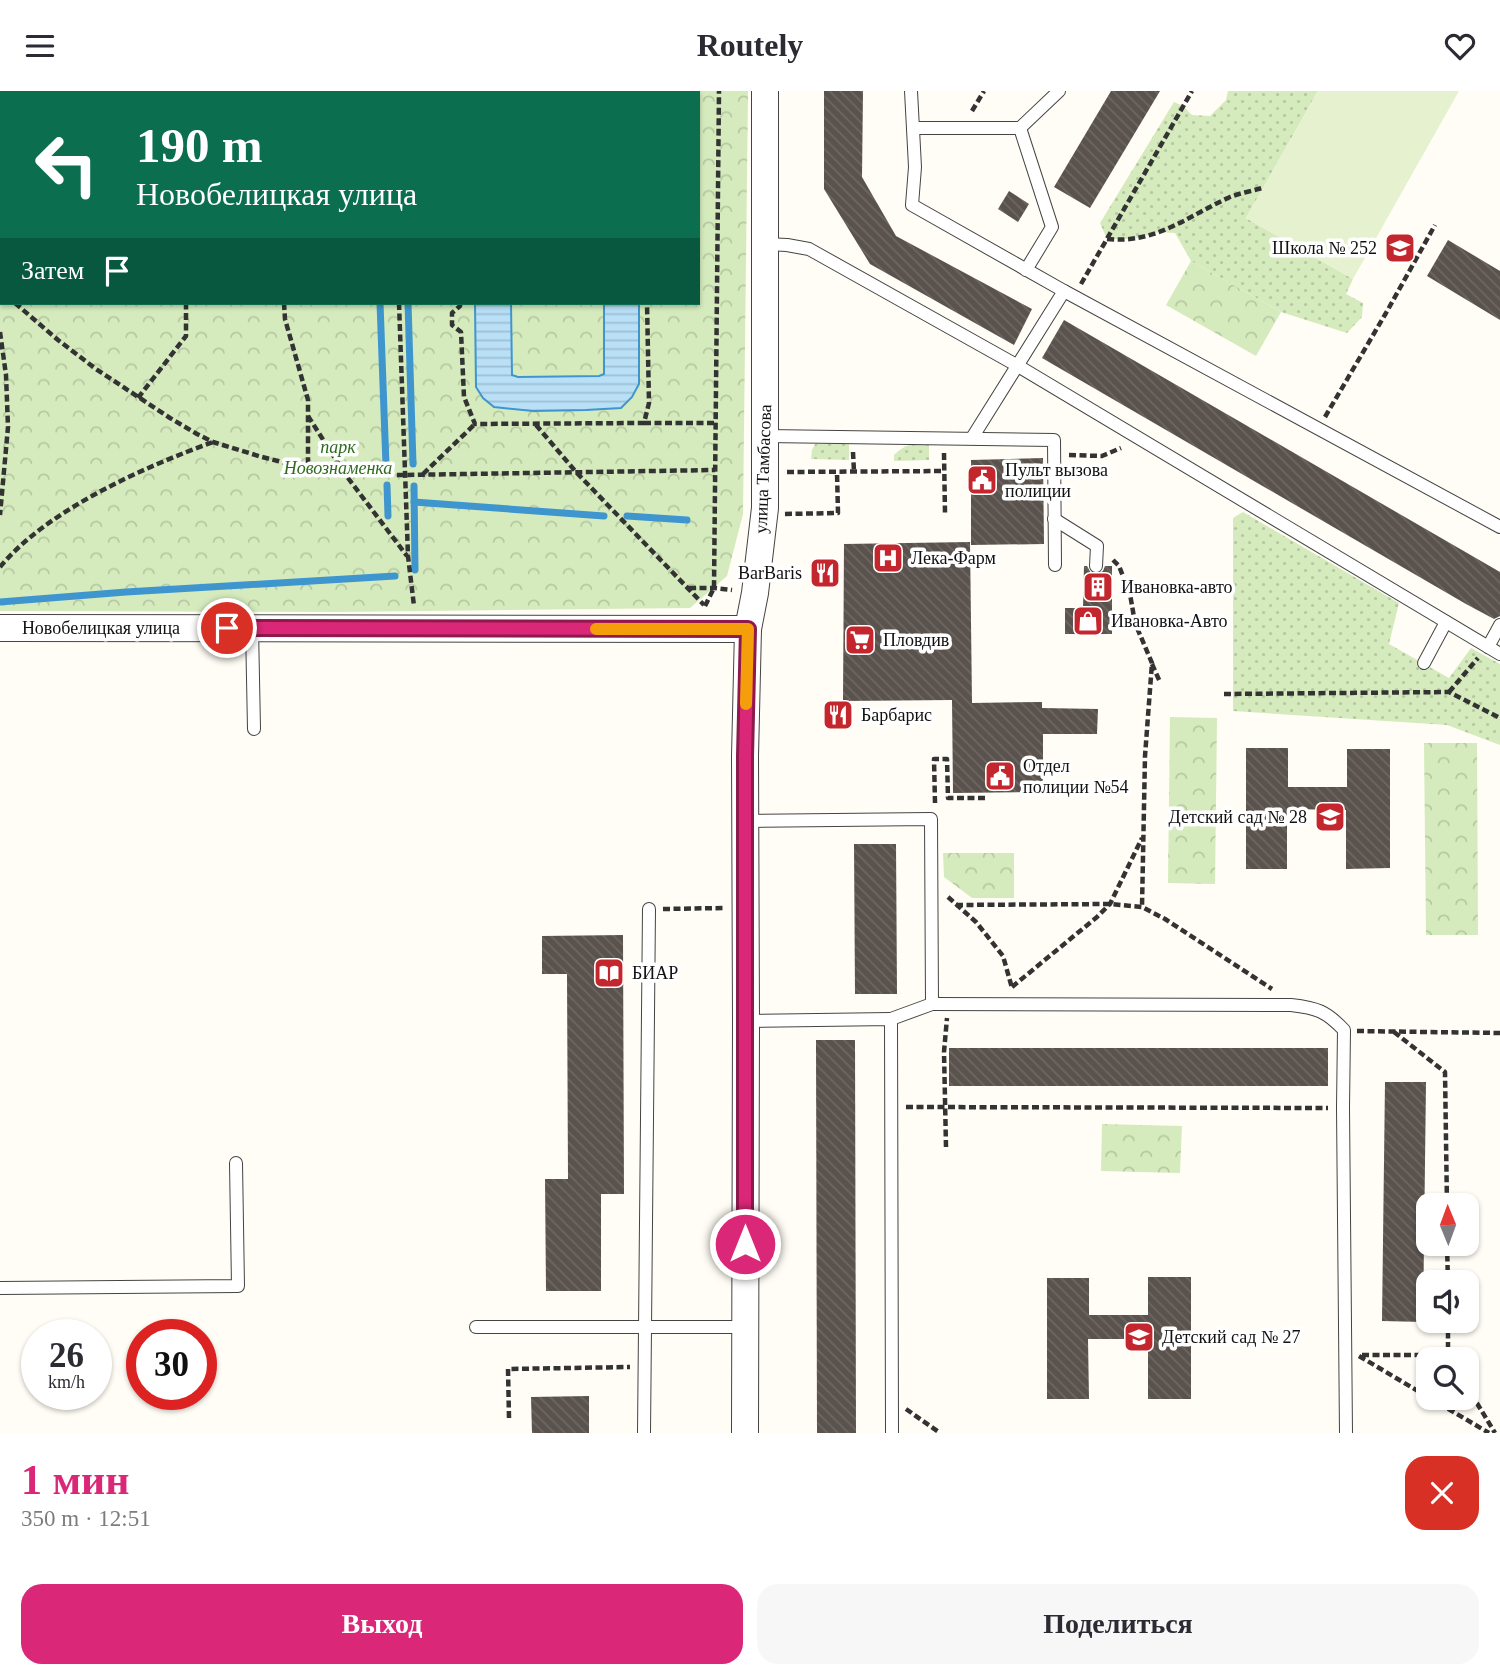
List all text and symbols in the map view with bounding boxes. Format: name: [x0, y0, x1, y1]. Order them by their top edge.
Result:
icon: menu: [21, 27, 59, 65]
text: Routely: [697, 27, 803, 63]
icon: heart: [1441, 27, 1479, 65]
text: 190 m: [136, 118, 263, 173]
icon: left: [21, 119, 112, 210]
text: Новобелицкая улица: [136, 176, 417, 212]
school or university icon: Школа № 252: [1383, 231, 1417, 265]
place label: Школа № 252: [1272, 238, 1377, 258]
icon: arrive: [98, 252, 136, 290]
text: Затем: [21, 256, 84, 285]
street label: улица Тамбасова: [751, 404, 775, 534]
park label: парк Новознаменка: [283, 437, 392, 478]
place label: Пульт вызова полиции: [1005, 460, 1108, 501]
public building icon: Пульт вызова полиции: [965, 463, 999, 497]
hospital icon: Лека-Фарм: [871, 541, 905, 575]
place label: Лека-Фарм: [911, 548, 996, 568]
restaurant icon: BarBaris: [808, 556, 842, 590]
place label: BarBaris: [738, 563, 802, 583]
building icon: Ивановка-авто: [1081, 570, 1115, 604]
place label: Ивановка-авто: [1121, 577, 1233, 597]
pin: [197, 598, 257, 658]
shop icon: Ивановка-Авто: [1071, 604, 1105, 638]
icon: arrive: [208, 609, 246, 647]
place label: Ивановка-Авто: [1111, 611, 1228, 631]
street label: Новобелицкая улица: [22, 618, 180, 638]
supermarket icon: Пловдив: [843, 623, 877, 657]
place label: Пловдив: [883, 630, 949, 650]
restaurant icon: Барбарис: [821, 698, 855, 732]
place label: Барбарис: [861, 705, 932, 725]
place label: Отдел полиции №54: [1023, 756, 1129, 797]
public building icon: Отдел полиции №54: [983, 759, 1017, 793]
school or university icon: Детский сад № 28: [1313, 800, 1347, 834]
place label: Детский сад № 28: [1168, 807, 1307, 827]
library icon: БИАР: [592, 956, 626, 990]
place label: БИАР: [632, 963, 678, 983]
north arrow: [1416, 1193, 1479, 1257]
map controls: [1416, 1193, 1479, 1410]
position arrow: [708, 1207, 782, 1281]
button: sound: [1416, 1270, 1479, 1333]
speed limit sign: 30: [126, 1319, 217, 1410]
school or university icon: Детский сад № 27: [1122, 1320, 1156, 1354]
place label: Детский сад № 27: [1162, 1327, 1301, 1347]
text: 26: [49, 1336, 84, 1375]
button: search: [1416, 1347, 1479, 1410]
text: km/h: [48, 1372, 85, 1392]
button: close: [1405, 1456, 1479, 1530]
text: 1 мин: [21, 1457, 130, 1503]
text: 350 m · 12:51: [21, 1506, 151, 1531]
button: Выход: [21, 1584, 743, 1664]
button: Поделиться: [757, 1584, 1479, 1664]

